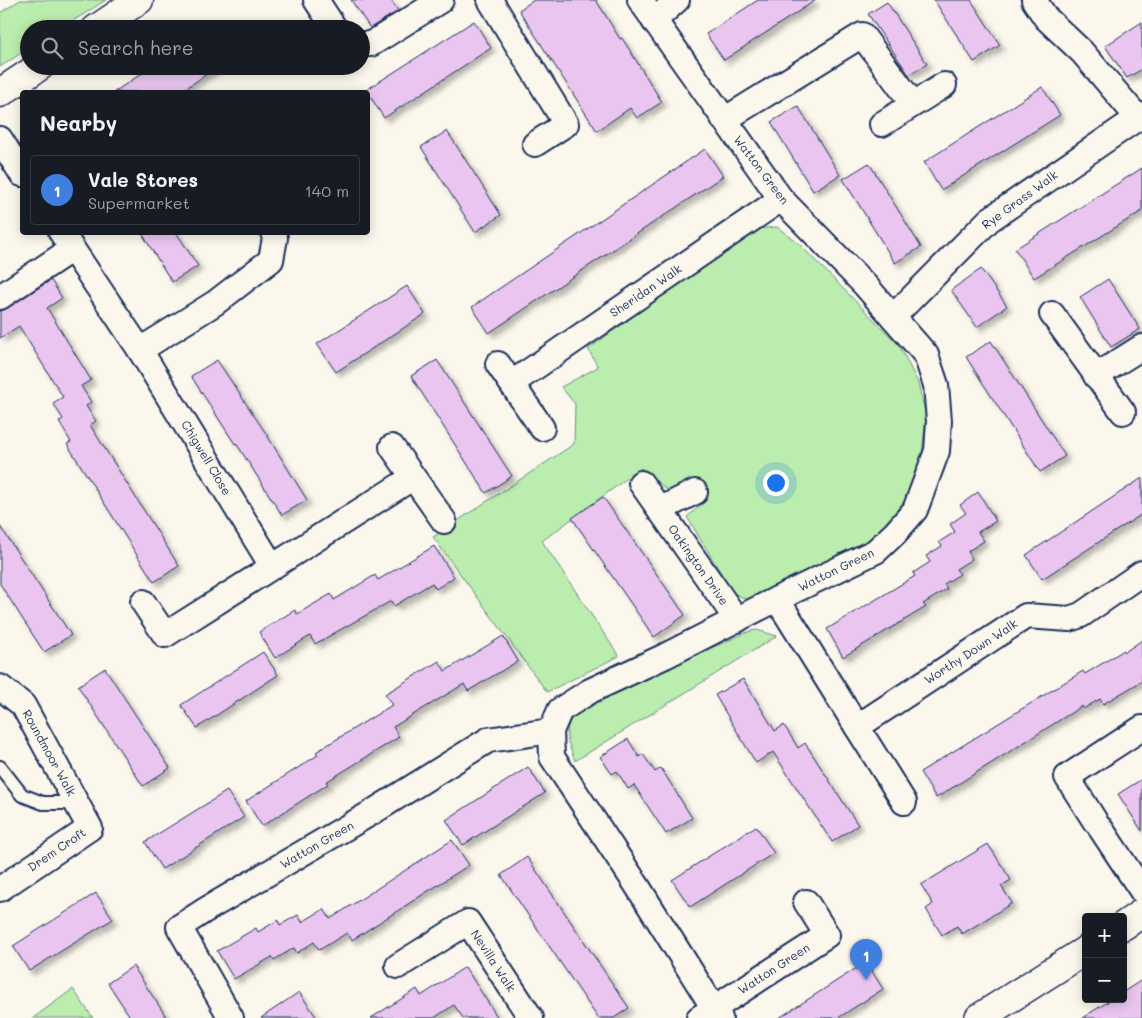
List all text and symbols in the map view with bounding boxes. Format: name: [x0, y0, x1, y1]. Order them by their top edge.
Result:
search box: [20, 20, 370, 75]
icon: search: [38, 34, 66, 62]
text: Search here: [78, 35, 194, 60]
text: Nearby: [40, 109, 117, 136]
street label: Watton Green: [731, 132, 793, 207]
street label: Rye Grass Walk: [978, 166, 1061, 232]
text: Vale Stores: [88, 167, 198, 192]
text: 1: [53, 180, 61, 201]
text: 140 m: [305, 180, 349, 201]
text: Supermarket: [88, 192, 190, 213]
street label: Sheridan Walk: [606, 260, 685, 320]
street label: Chigwell Close: [178, 417, 235, 498]
your location: [763, 470, 789, 496]
street label: Oakington Drive: [665, 521, 733, 608]
street label: Watton Green: [795, 544, 876, 594]
street label: Worthy Down Walk: [921, 615, 1020, 687]
street label: Roundmoor Walk: [19, 706, 80, 799]
street label: Watton Green: [277, 817, 356, 872]
street label: Drem Croft: [24, 824, 89, 874]
map controls: [1082, 913, 1127, 1003]
button: +: [1082, 913, 1127, 958]
street label: Nevilla Walk: [468, 926, 520, 995]
street label: Watton Green: [734, 939, 812, 997]
pin: 1: [850, 939, 882, 980]
button: −: [1082, 958, 1127, 1003]

